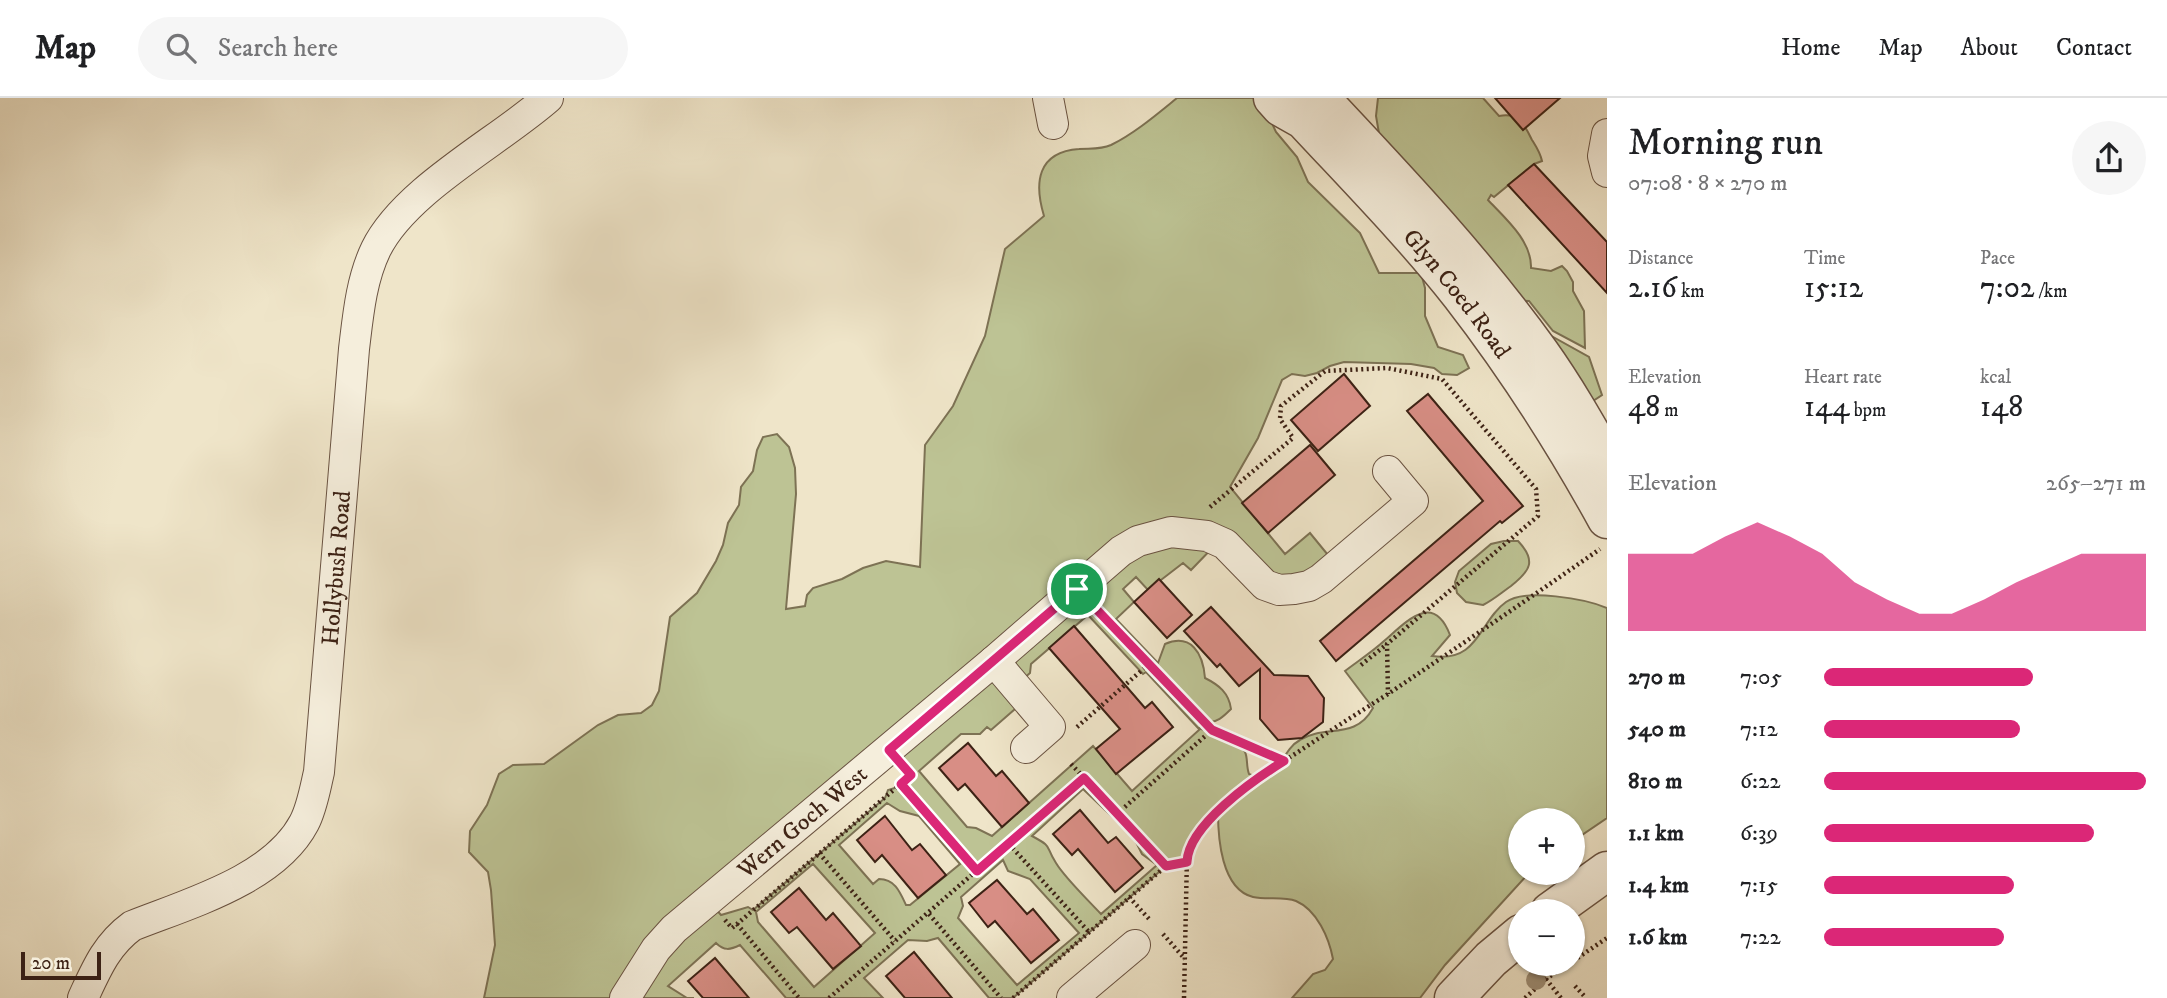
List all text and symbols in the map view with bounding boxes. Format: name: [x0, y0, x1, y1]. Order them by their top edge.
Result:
search box: [138, 17, 628, 80]
text: Map: [35, 28, 96, 69]
icon: search: [162, 29, 200, 67]
text: Search here: [218, 32, 338, 65]
text: Home: [1781, 33, 1840, 63]
text: Map: [1878, 33, 1923, 63]
text: About: [1961, 33, 2018, 63]
text: Contact: [2056, 33, 2132, 63]
text: Morning run: [1628, 119, 1823, 167]
button: share: [2072, 121, 2146, 195]
text: 07:08 · 8 × 270 m: [1628, 169, 1788, 198]
street label: Glyn Coed Road: [1396, 223, 1517, 365]
text: Distance: [1628, 247, 1693, 270]
text: Time: [1804, 247, 1845, 270]
text: Pace: [1980, 247, 2015, 270]
text: 2.16: [1628, 270, 1677, 307]
text: 15:12: [1804, 270, 1863, 307]
text: 7:02: [1980, 270, 2035, 307]
text: km: [1677, 280, 1705, 303]
text: /km: [2035, 280, 2067, 303]
text: Elevation: [1628, 366, 1702, 389]
text: Heart rate: [1804, 366, 1882, 389]
text: kcal: [1980, 366, 2011, 389]
text: 48: [1628, 389, 1660, 426]
text: 144: [1804, 389, 1850, 426]
text: 148: [1980, 389, 2023, 426]
text: m: [1660, 399, 1679, 422]
text: bpm: [1850, 399, 1886, 422]
text: Elevation: [1628, 469, 1717, 498]
text: 265–271 m: [2046, 469, 2146, 498]
street label: Hollybush Road: [316, 489, 358, 647]
pin: [1047, 559, 1107, 619]
icon: arrive: [1058, 570, 1096, 608]
text: 270 m: [1628, 663, 1685, 692]
text: 7:05: [1740, 663, 1782, 692]
text: 540 m: [1628, 715, 1686, 744]
text: 7:12: [1740, 715, 1778, 744]
street label: Wern Goch West: [731, 759, 874, 886]
text: 810 m: [1628, 767, 1682, 796]
text: 6:22: [1740, 767, 1781, 796]
map controls: [1508, 808, 1585, 976]
button: +: [1508, 808, 1585, 885]
text: 1.1 km: [1628, 819, 1684, 848]
text: 6:39: [1740, 819, 1778, 848]
text: 1.4 km: [1628, 871, 1689, 900]
text: 7:15: [1740, 871, 1778, 900]
button: −: [1508, 899, 1585, 976]
text: 1.6 km: [1628, 923, 1687, 952]
text: 7:22: [1740, 923, 1781, 952]
scale bar: [21, 949, 102, 981]
text: 20 m: [32, 952, 70, 975]

